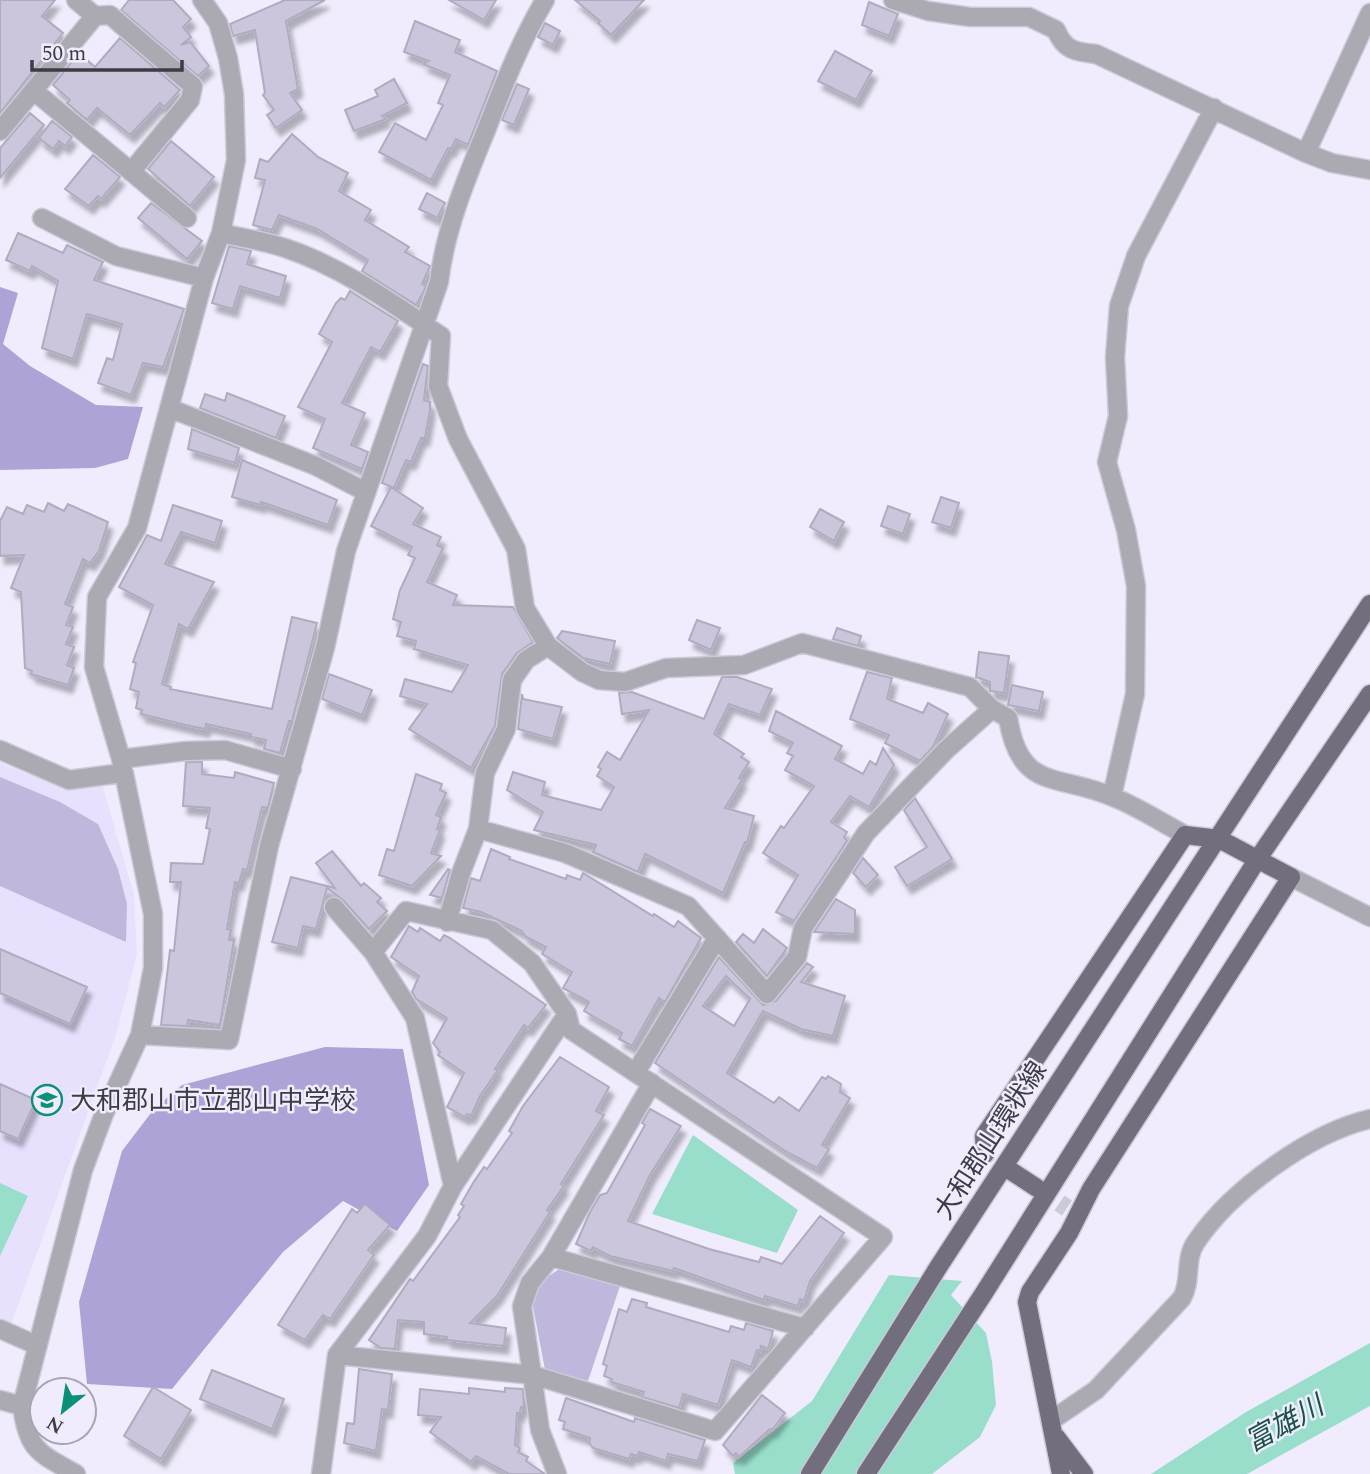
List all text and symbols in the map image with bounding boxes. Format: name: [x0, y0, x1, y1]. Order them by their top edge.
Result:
scale bar: [32, 28, 182, 72]
text: 50 m: [42, 38, 86, 70]
street label: 大和郡山環状線: [924, 1053, 1057, 1228]
place label: 大和郡山市立郡山中学校: [70, 1081, 356, 1121]
school or university icon: 大和郡山市立郡山中学校: [30, 1083, 64, 1117]
north arrow: [28, 1376, 98, 1446]
water label: 富雄川: [1238, 1384, 1335, 1463]
text: N: [41, 1408, 69, 1441]

